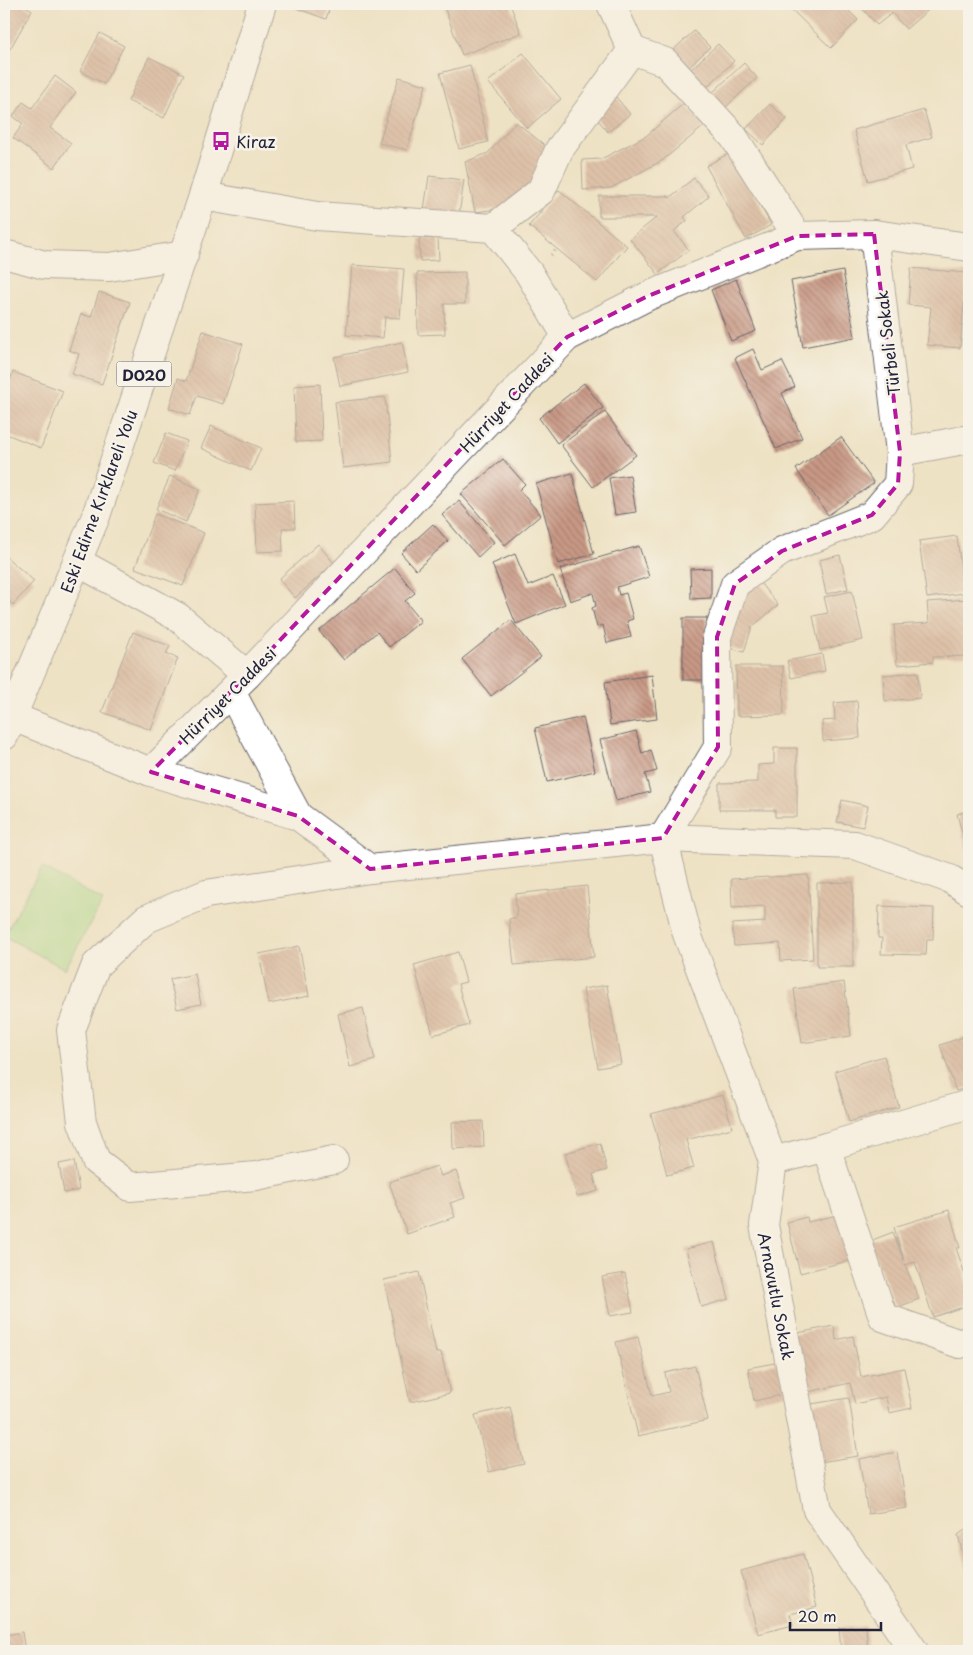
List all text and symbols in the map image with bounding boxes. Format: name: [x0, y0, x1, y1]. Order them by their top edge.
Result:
place label: Kiraz: [236, 129, 276, 153]
bus stop icon: Kiraz: [210, 130, 232, 152]
street label: Türbeli Sokak: [869, 289, 905, 397]
street label: Hürriyet Caddesi: [453, 347, 559, 457]
road number: D020: [116, 362, 172, 386]
street label: Eski Edirne Kırklareli Yolu: [54, 406, 142, 596]
street label: Hürriyet Caddesi: [173, 641, 281, 749]
street label: Arnavutlu Sokak: [753, 1230, 801, 1362]
scale bar: [790, 1600, 882, 1632]
text: 20 m: [798, 1604, 837, 1627]

